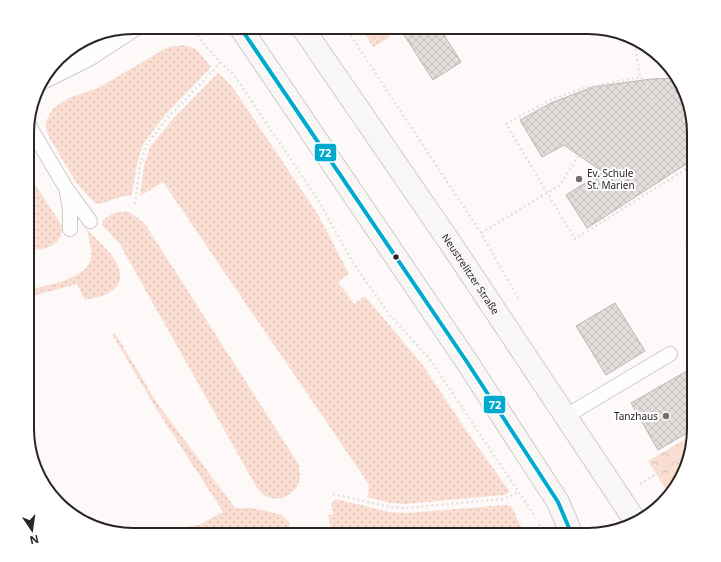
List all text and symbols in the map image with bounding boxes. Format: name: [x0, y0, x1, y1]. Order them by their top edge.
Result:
line badge: 72: [314, 143, 337, 162]
text: 72: [319, 145, 331, 160]
place label: Ev. Schule St. Marien: [587, 166, 635, 192]
marker: Ev. Schule St. Marien: [574, 174, 584, 184]
street label: Neustrelitzer Straße: [439, 231, 503, 317]
unlabelled marker: [391, 252, 401, 262]
line badge: 72: [483, 395, 506, 414]
text: 72: [489, 397, 501, 412]
place label: Tanzhaus: [614, 409, 658, 423]
marker: Tanzhaus: [661, 411, 671, 421]
north arrow: [12, 510, 52, 550]
text: N: [28, 532, 40, 549]

